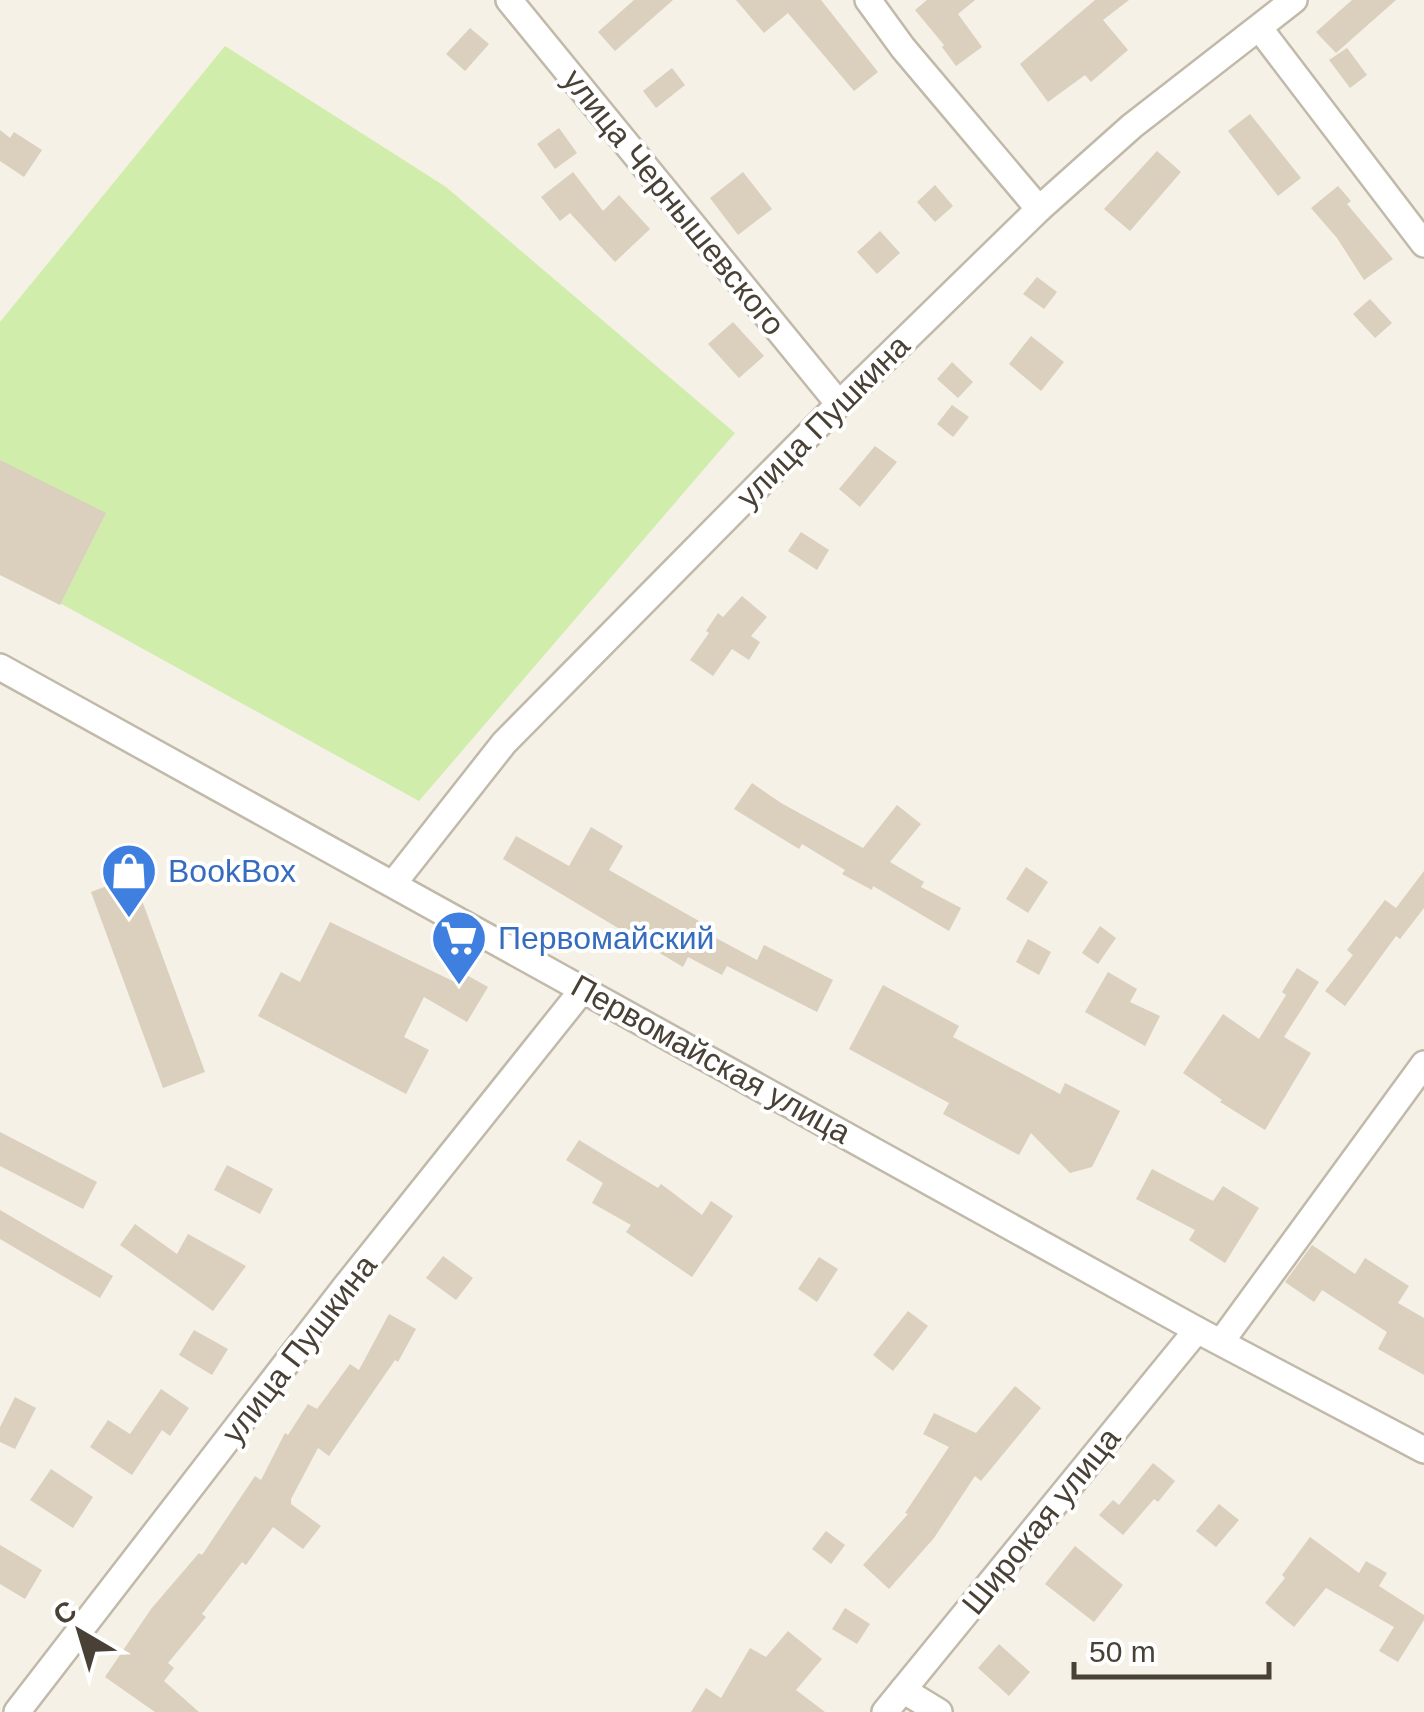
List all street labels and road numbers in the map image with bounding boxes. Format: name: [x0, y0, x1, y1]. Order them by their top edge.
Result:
street label: улица Чернышевского: [556, 62, 792, 342]
street label: улица Пушкина: [729, 327, 917, 515]
street label: Первомайская улица: [565, 967, 857, 1151]
street label: улица Пушкина: [214, 1248, 384, 1450]
street label: Широкая улица: [955, 1420, 1127, 1621]

